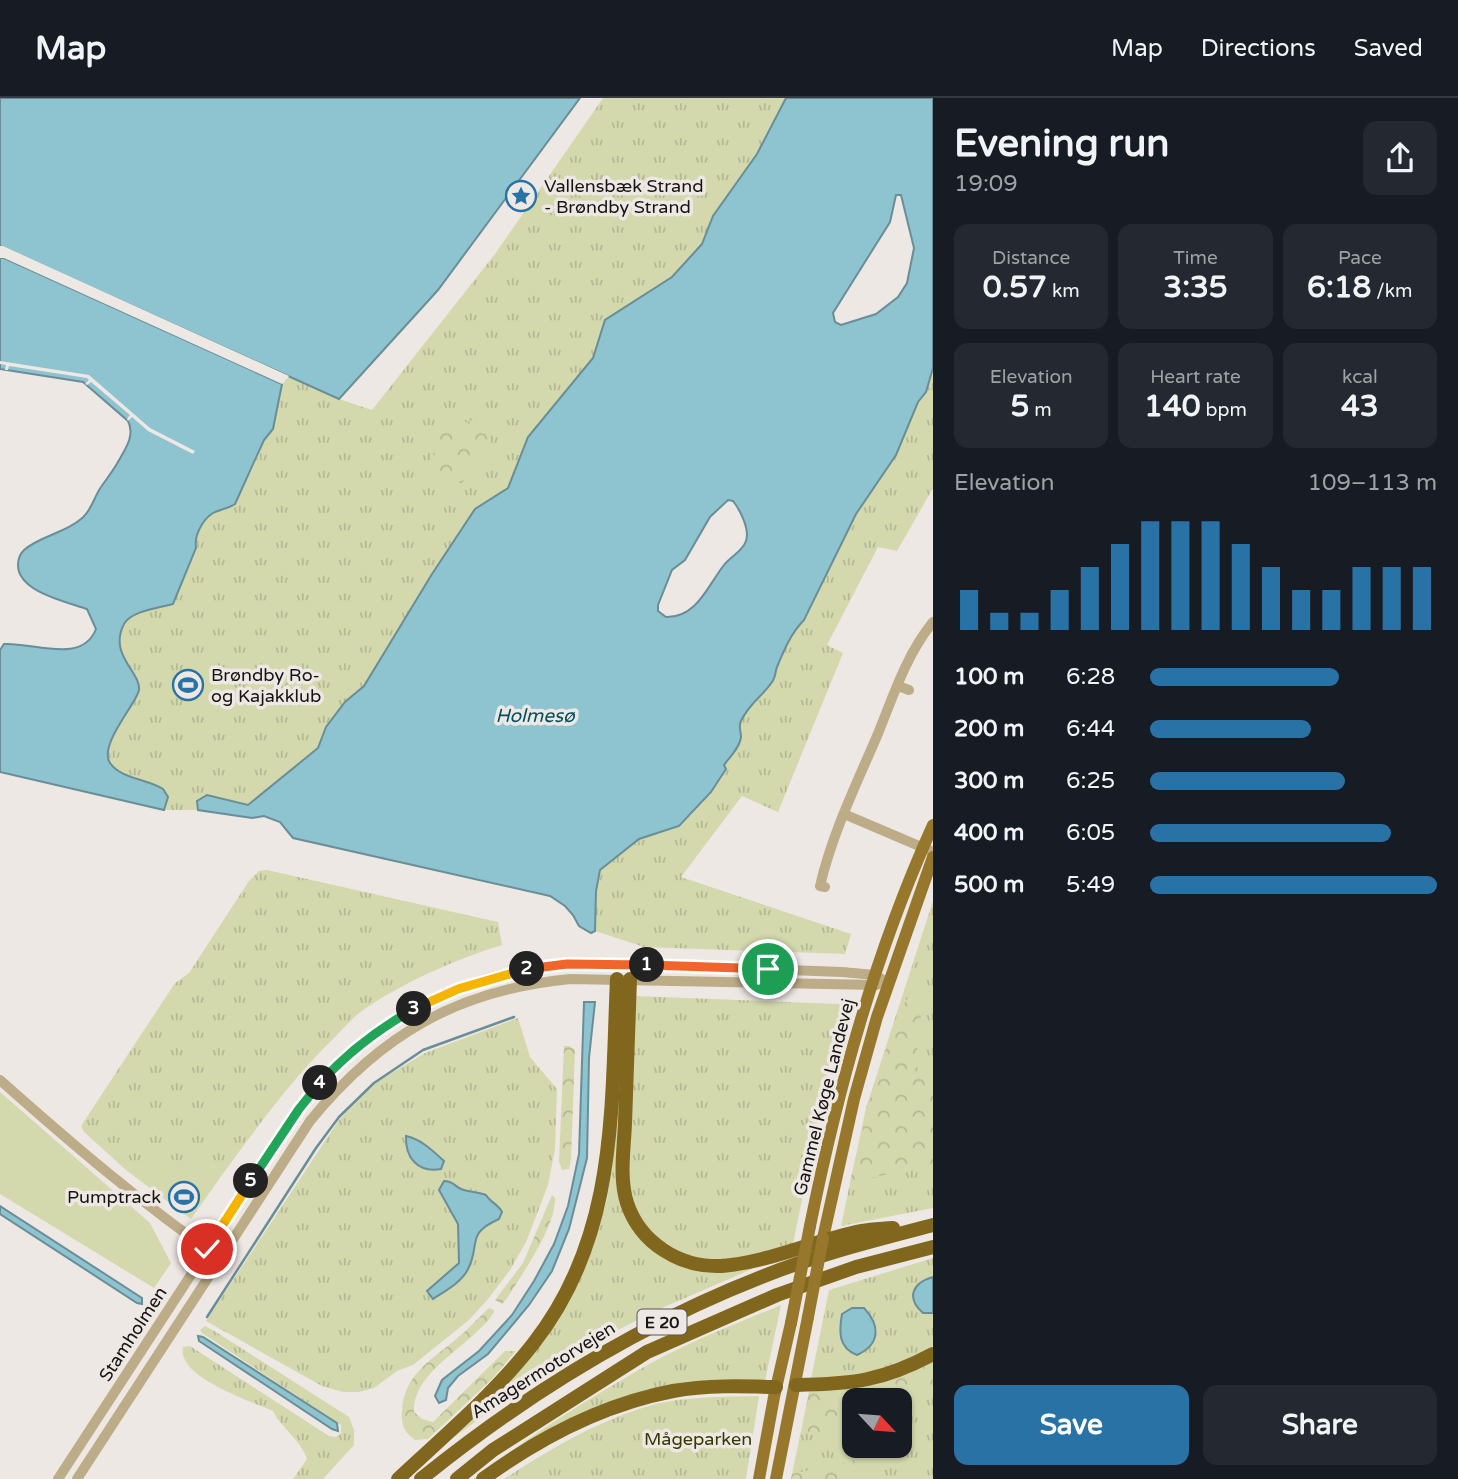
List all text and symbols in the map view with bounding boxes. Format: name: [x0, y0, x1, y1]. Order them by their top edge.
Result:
text: Map: [35, 29, 106, 68]
text: Map: [1111, 34, 1163, 63]
text: Directions: [1201, 34, 1316, 63]
text: Saved: [1354, 34, 1423, 63]
text: Evening run: [954, 121, 1169, 167]
button: share: [1363, 121, 1437, 195]
text: 19:09: [954, 170, 1018, 198]
place label: Vallensbæk Strand - Brøndby Strand: [544, 175, 704, 218]
place icon: Vallensbæk Strand - Brøndby Strand: [504, 179, 538, 213]
text: Distance: [992, 247, 1070, 269]
text: Time: [1173, 247, 1218, 269]
text: Pace: [1338, 247, 1382, 269]
text: 0.57: [983, 269, 1047, 306]
text: 3:35: [1163, 269, 1228, 306]
text: 6:18: [1307, 269, 1371, 306]
text: km: [1047, 280, 1080, 302]
text: /km: [1371, 280, 1413, 302]
text: Elevation: [990, 366, 1073, 388]
text: Heart rate: [1150, 366, 1241, 388]
text: kcal: [1342, 366, 1378, 388]
text: 5: [1011, 388, 1029, 425]
text: 140: [1144, 388, 1201, 425]
text: 43: [1341, 388, 1379, 425]
text: m: [1029, 399, 1052, 421]
text: bpm: [1201, 399, 1247, 421]
text: Elevation: [954, 469, 1055, 497]
text: 109–113 m: [1308, 469, 1437, 497]
text: 100 m: [954, 663, 1024, 691]
text: 6:28: [1066, 663, 1115, 691]
place label: Brøndby Ro- og Kajakklub: [211, 664, 321, 707]
sports icon: Brøndby Ro- og Kajakklub: [171, 668, 205, 702]
water label: Holmesø: [495, 705, 576, 727]
text: 200 m: [954, 715, 1024, 743]
text: 6:44: [1066, 715, 1115, 743]
text: 300 m: [954, 767, 1024, 795]
text: 6:25: [1066, 767, 1115, 795]
text: 400 m: [954, 819, 1024, 847]
text: 6:05: [1066, 819, 1115, 847]
text: 500 m: [954, 871, 1024, 899]
text: 5:49: [1066, 871, 1115, 899]
pin: [738, 939, 798, 999]
pin: 1: [630, 948, 664, 982]
icon: arrive: [749, 950, 787, 988]
pin: 2: [510, 952, 544, 986]
text: 1: [641, 953, 652, 975]
text: 2: [521, 957, 532, 979]
pin: 3: [396, 992, 432, 1026]
street label: Gammel Køge Landevej: [789, 996, 859, 1198]
text: 3: [408, 997, 419, 1019]
pin: 4: [302, 1066, 338, 1100]
text: 4: [314, 1071, 325, 1093]
pin: 5: [233, 1164, 268, 1198]
text: 5: [245, 1169, 256, 1191]
sports icon: Pumptrack: [167, 1180, 201, 1214]
place label: Pumptrack: [67, 1186, 161, 1208]
pin: [177, 1219, 237, 1279]
icon: check: [188, 1230, 226, 1268]
street label: Stamholmen: [94, 1283, 172, 1385]
road number: E 20: [638, 1310, 686, 1334]
street label: Amagermotorvejen: [467, 1317, 619, 1423]
button: Save: [954, 1385, 1189, 1465]
button: Share: [1203, 1385, 1437, 1465]
north arrow: [842, 1388, 912, 1458]
map controls: [842, 1388, 912, 1458]
park label: Mågeparken: [644, 1428, 752, 1450]

